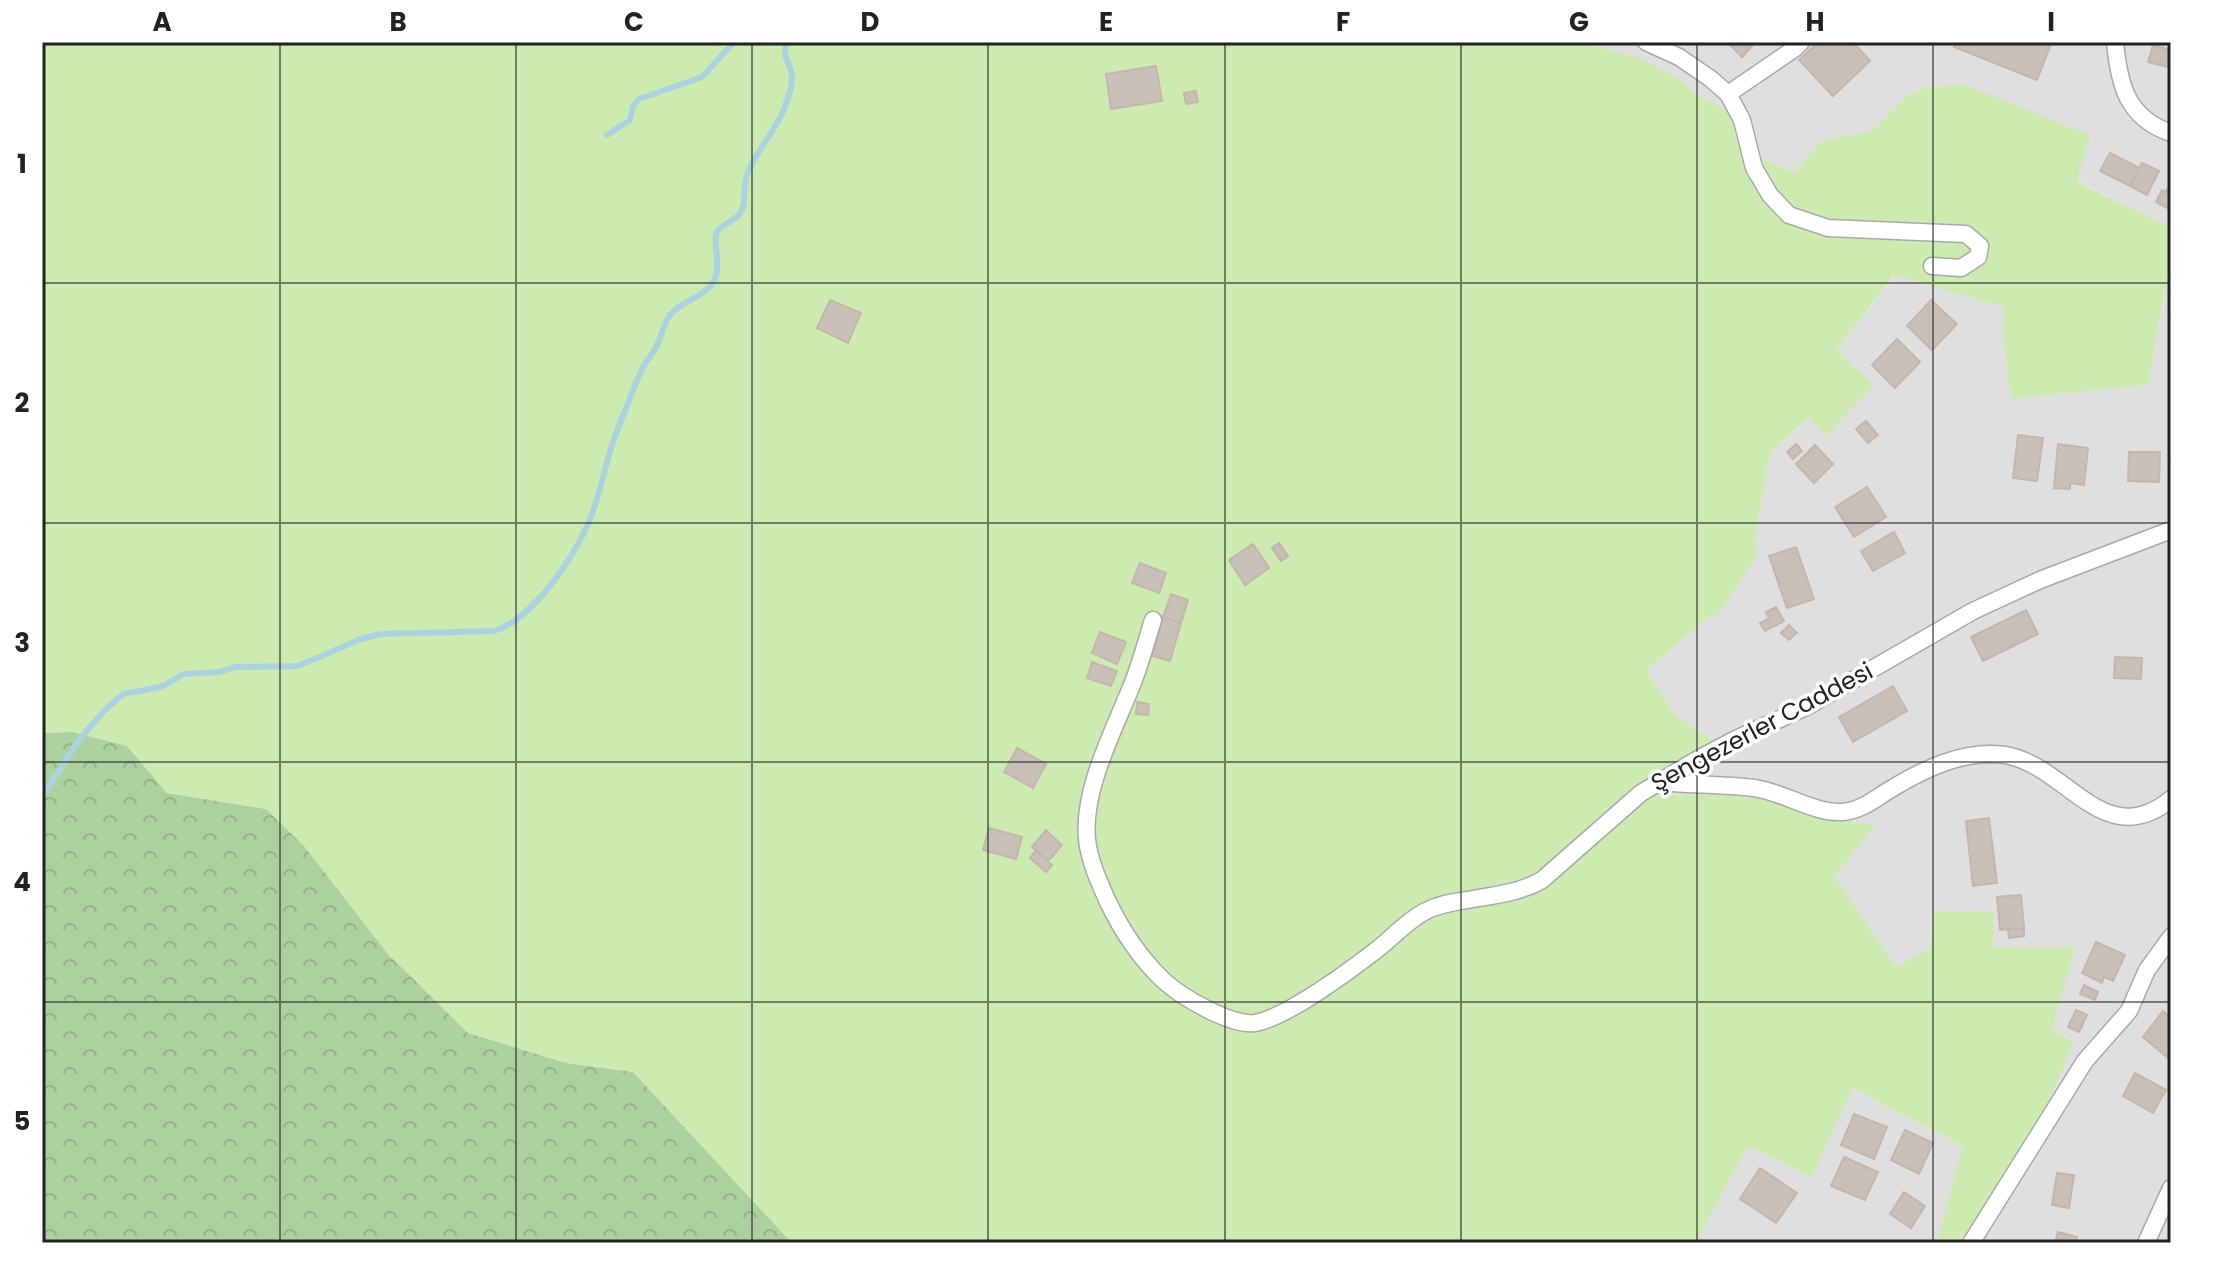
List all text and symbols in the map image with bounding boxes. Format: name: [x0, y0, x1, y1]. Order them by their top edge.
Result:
text: A: [152, 4, 172, 40]
text: B: [389, 4, 407, 40]
text: C: [624, 4, 644, 40]
text: D: [861, 4, 880, 40]
text: E: [1099, 4, 1113, 40]
text: F: [1336, 4, 1350, 40]
text: G: [1569, 4, 1589, 40]
text: H: [1805, 4, 1825, 40]
text: I: [2047, 4, 2055, 40]
text: 1: [17, 146, 27, 182]
text: 2: [15, 385, 30, 421]
text: 3: [14, 625, 30, 661]
street label: Şengezerler Caddesi: [1645, 654, 1878, 799]
text: 4: [13, 864, 31, 900]
text: 5: [14, 1103, 30, 1139]

